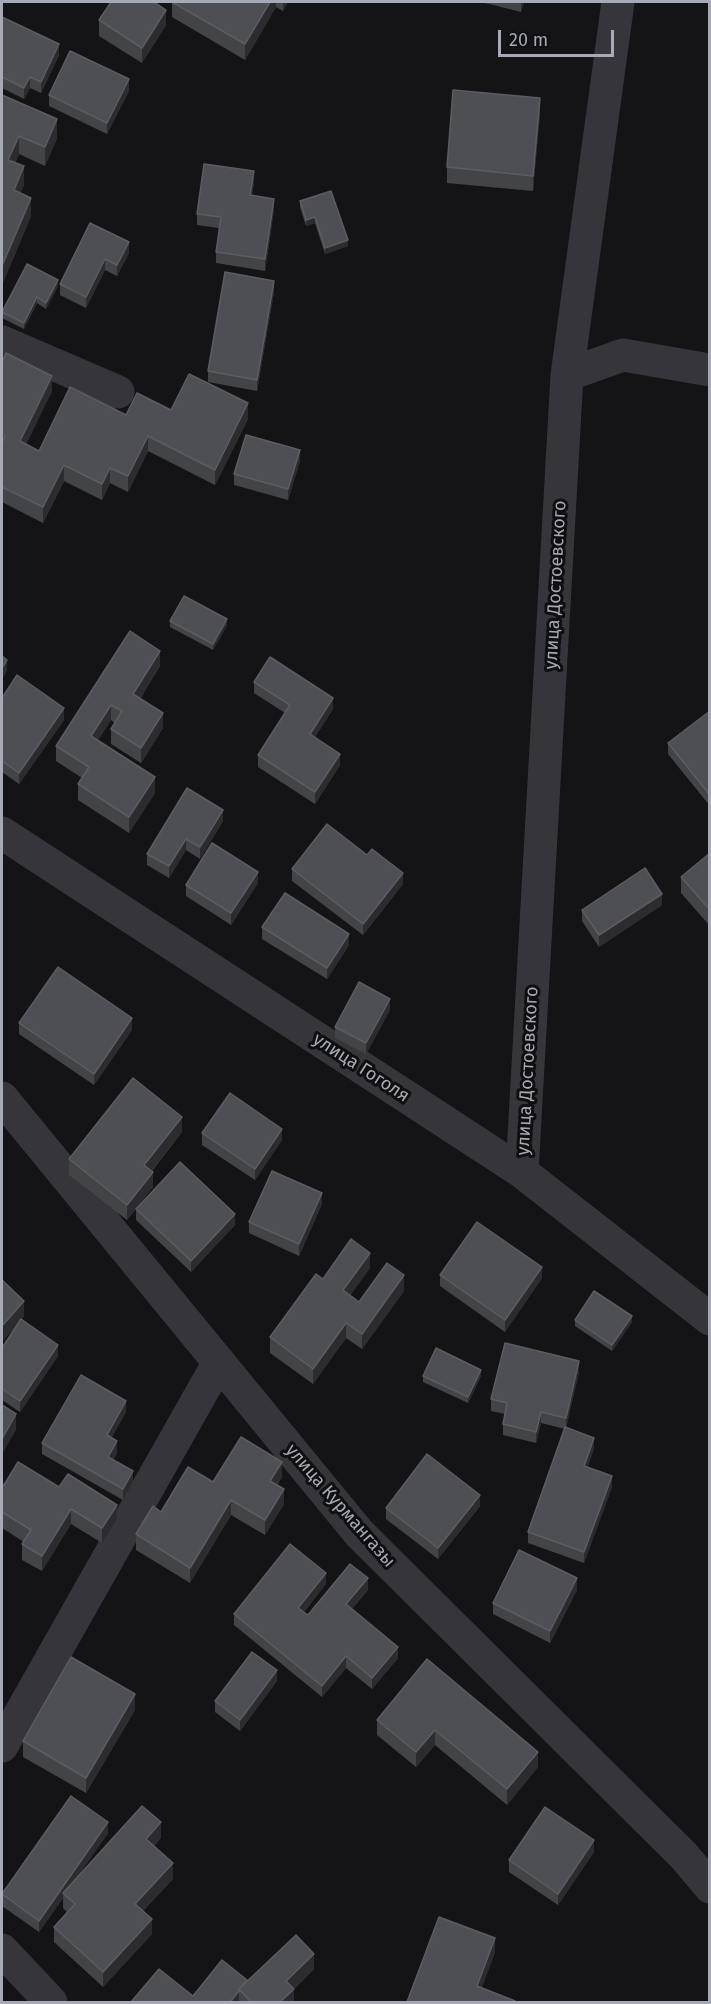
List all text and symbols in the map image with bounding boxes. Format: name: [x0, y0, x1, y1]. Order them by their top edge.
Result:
scale bar: [501, 18, 616, 56]
text: 20 m: [509, 29, 548, 51]
street label: улица Достоевского: [541, 500, 571, 670]
street label: улица Достоевского: [513, 986, 543, 1156]
street label: улица Гоголя: [309, 1029, 413, 1107]
street label: улица Курмангазы: [281, 1440, 399, 1572]

